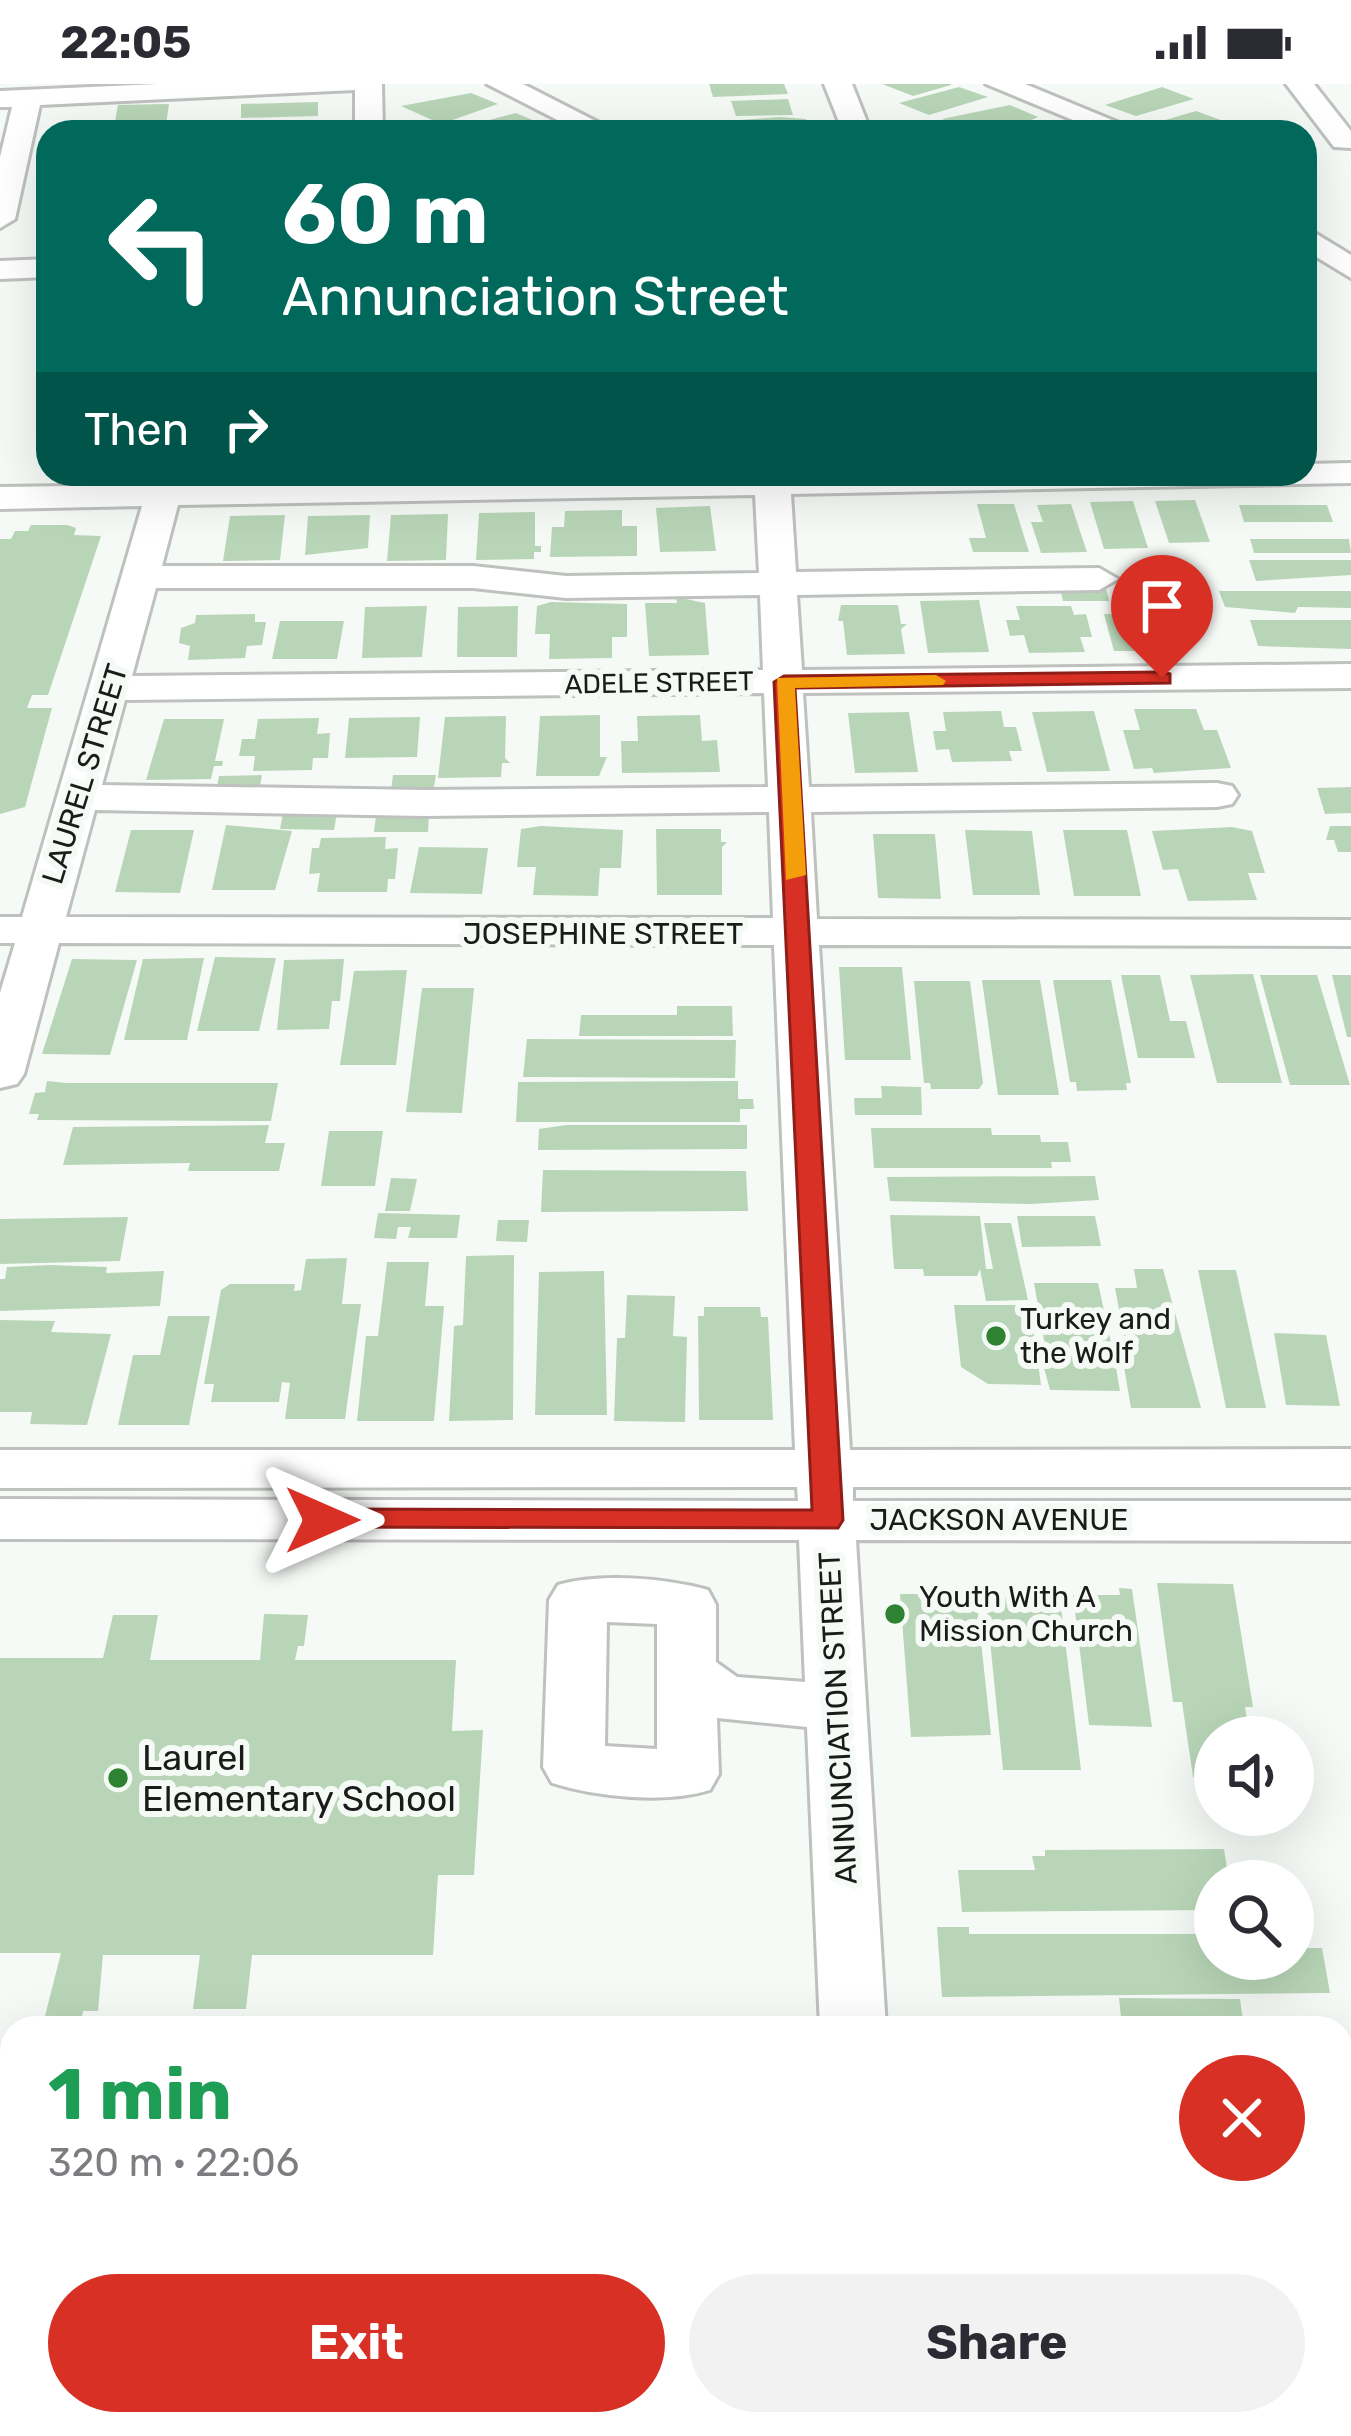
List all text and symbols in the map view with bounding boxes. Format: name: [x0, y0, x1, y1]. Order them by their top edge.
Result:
text: 22:05: [60, 16, 191, 69]
text: 60 m: [282, 164, 489, 264]
icon: left: [84, 168, 240, 324]
text: Annunciation Street: [282, 265, 789, 329]
icon: right: [213, 396, 279, 462]
text: Then: [84, 403, 189, 456]
pin: [1111, 555, 1213, 678]
icon: arrive: [1129, 573, 1195, 639]
street label: LAUREL STREET: [34, 660, 136, 888]
street label: ADELE STREET: [564, 665, 754, 701]
street label: JOSEPHINE STREET: [463, 916, 743, 952]
place label: Turkey and the Wolf: [1020, 1301, 1171, 1371]
marker: Turkey and the Wolf: [983, 1323, 1009, 1349]
position arrow: [259, 1457, 385, 1583]
street label: JACKSON AVENUE: [870, 1502, 1128, 1538]
street label: ANNUNCIATION STREET: [811, 1551, 865, 1885]
place label: Youth With A Mission Church: [919, 1579, 1133, 1649]
marker: Youth With A Mission Church: [882, 1601, 908, 1627]
map controls: [1194, 1716, 1314, 1980]
button: sound: [1194, 1716, 1314, 1836]
place label: Laurel Elementary School: [142, 1736, 456, 1820]
marker: Laurel Elementary School: [105, 1765, 131, 1791]
button: search: [1194, 1860, 1314, 1980]
text: 1 min: [48, 2052, 232, 2137]
button: close: [1179, 2055, 1305, 2181]
text: 320 m · 22:06: [48, 2140, 299, 2186]
button: Exit: [48, 2274, 665, 2412]
button: Share: [689, 2274, 1305, 2412]

